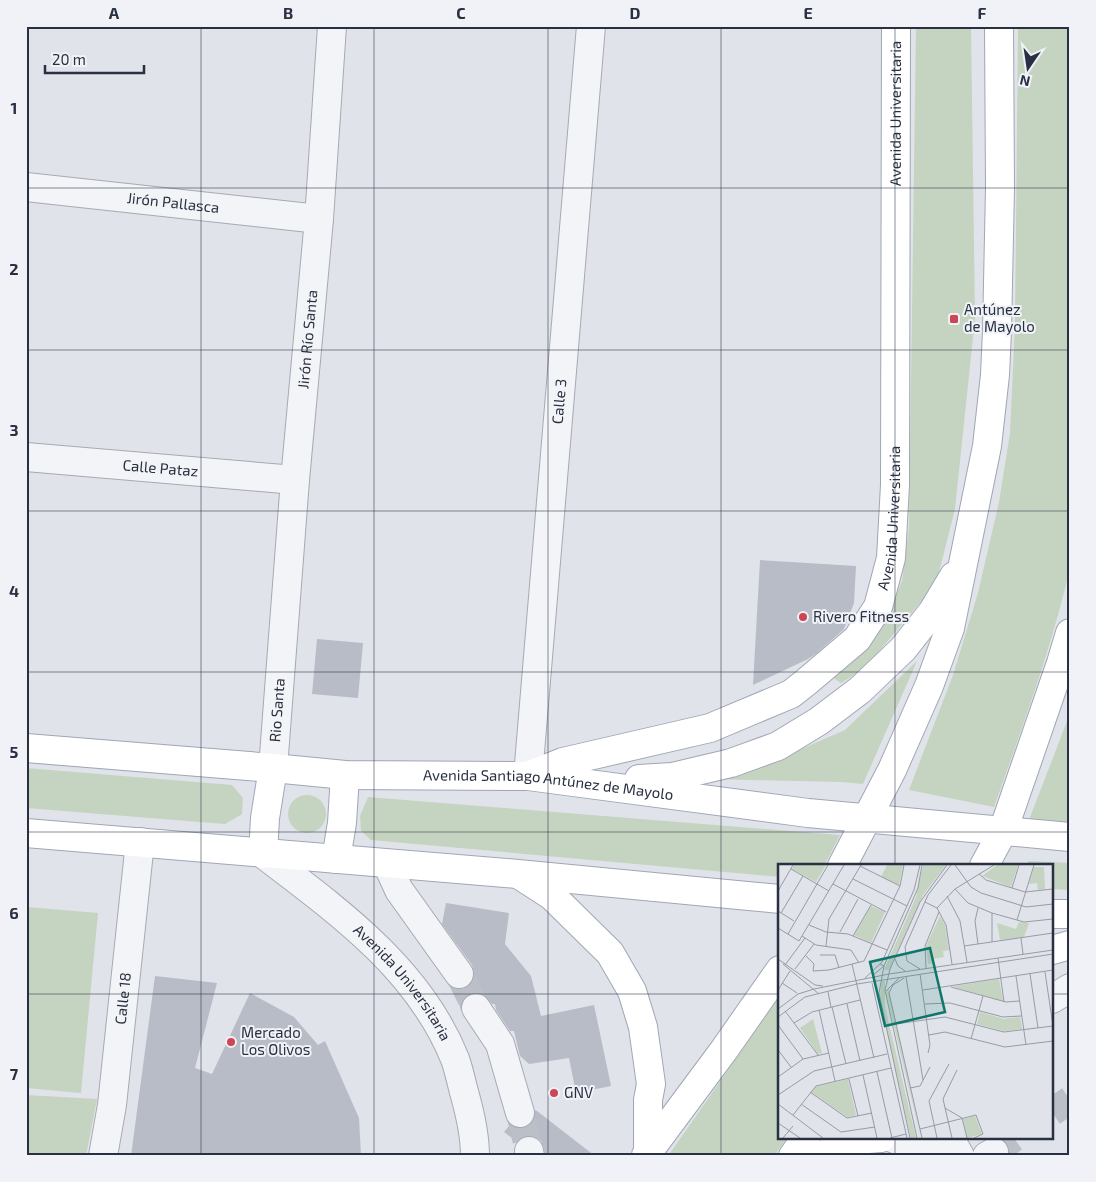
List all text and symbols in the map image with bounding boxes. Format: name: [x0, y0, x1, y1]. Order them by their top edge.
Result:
text: A: [109, 3, 120, 22]
text: B: [283, 3, 293, 22]
text: C: [456, 3, 466, 22]
text: D: [630, 3, 641, 22]
text: E: [803, 3, 813, 22]
text: F: [978, 3, 987, 22]
street label: Avenida Universitaria: [886, 41, 904, 186]
scale bar: [45, 42, 144, 74]
north arrow: [1004, 42, 1054, 92]
text: 20 m: [52, 50, 86, 68]
text: N: [1018, 72, 1032, 91]
text: 1: [11, 98, 17, 117]
street label: Jirón Pallasca: [126, 188, 220, 216]
text: 2: [9, 259, 19, 278]
street label: Jirón Río Santa: [293, 289, 320, 390]
place label: Antúnez de Mayolo: [964, 300, 1035, 335]
marker: Antúnez de Mayolo: [948, 313, 960, 325]
street label: Calle 3: [548, 378, 569, 425]
text: 3: [9, 420, 19, 439]
street label: Avenida Universitaria: [873, 446, 903, 592]
street label: Calle Pataz: [122, 455, 199, 480]
text: 4: [9, 581, 19, 600]
place label: Rivero Fitness: [813, 607, 909, 625]
marker: Rivero Fitness: [797, 611, 809, 623]
street label: Rio Santa: [265, 677, 288, 743]
text: 5: [10, 742, 19, 761]
street label: Avenida Santiago Antúnez de Mayolo: [423, 765, 675, 803]
inset map: [778, 864, 1054, 1140]
text: 6: [9, 903, 19, 922]
street label: Avenida Universitaria: [350, 920, 455, 1044]
street label: Calle 18: [111, 971, 134, 1025]
place label: Mercado Los Olivos: [241, 1023, 310, 1058]
marker: Mercado Los Olivos: [225, 1036, 237, 1048]
text: 7: [10, 1064, 19, 1083]
place label: GNV: [564, 1083, 593, 1101]
marker: GNV: [548, 1087, 560, 1099]

